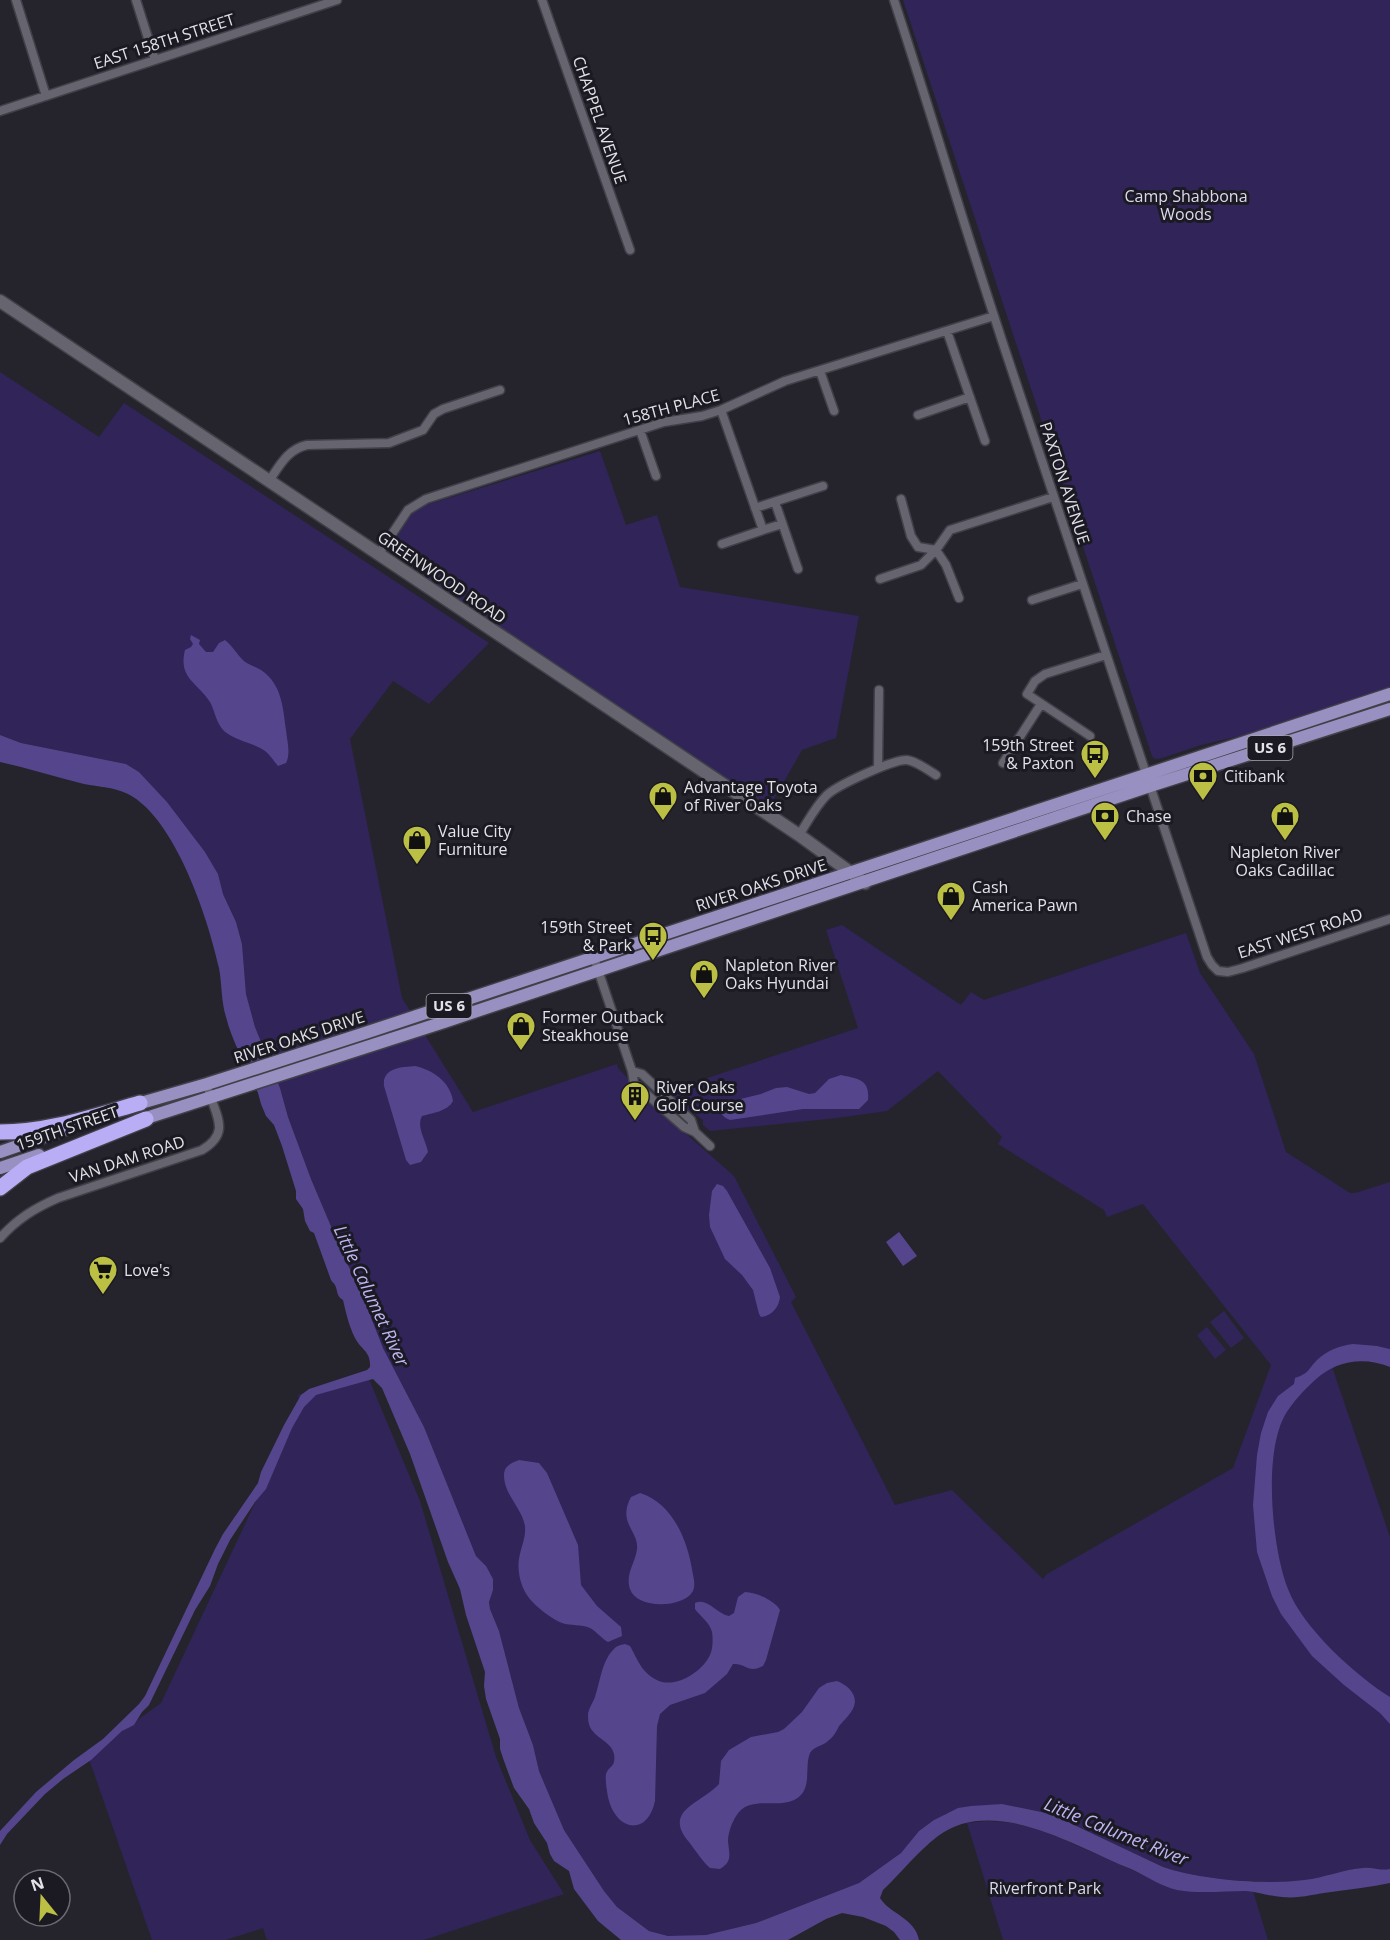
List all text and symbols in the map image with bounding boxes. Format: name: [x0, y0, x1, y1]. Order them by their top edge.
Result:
street label: EAST 158TH STREET: [91, 8, 237, 74]
street label: CHAPPEL AVENUE: [568, 53, 632, 187]
park label: Camp Shabbona Woods: [1124, 185, 1248, 225]
street label: 158TH PLACE: [620, 384, 722, 430]
street label: PAXTON AVENUE: [1035, 419, 1095, 547]
street label: GREENWOOD ROAD: [373, 526, 511, 628]
place label: 159th Street & Paxton: [982, 734, 1074, 774]
road number: US 6: [1248, 736, 1292, 760]
bus stop icon: 159th Street & Paxton: [1079, 738, 1111, 780]
bank icon: Citibank: [1187, 760, 1219, 802]
place label: Citibank: [1224, 765, 1285, 787]
place label: Advantage Toyota of River Oaks: [684, 776, 818, 816]
shop icon: Advantage Toyota of River Oaks: [647, 780, 679, 822]
bank icon: Chase: [1089, 800, 1121, 842]
shop icon: Napleton River Oaks Cadillac: [1269, 800, 1301, 842]
place label: Chase: [1126, 805, 1171, 827]
place label: Value City Furniture: [438, 820, 512, 860]
shop icon: Value City Furniture: [401, 824, 433, 866]
place label: Napleton River Oaks Cadillac: [1230, 841, 1341, 881]
street label: RIVER OAKS DRIVE: [693, 853, 829, 917]
place label: Cash America Pawn: [972, 876, 1078, 916]
shop icon: Cash America Pawn: [935, 880, 967, 922]
street label: EAST WEST ROAD: [1235, 902, 1365, 964]
place label: 159th Street & Park: [540, 916, 633, 956]
bus stop icon: 159th Street & Park: [637, 920, 669, 962]
place label: Napleton River Oaks Hyundai: [725, 954, 836, 994]
shop icon: Napleton River Oaks Hyundai: [688, 958, 720, 1000]
road number: US 6: [426, 994, 472, 1018]
street label: RIVER OAKS DRIVE: [231, 1005, 367, 1069]
place label: Former Outback Steakhouse: [542, 1006, 664, 1046]
shop icon: Former Outback Steakhouse: [505, 1010, 537, 1052]
place label: River Oaks Golf Course: [656, 1076, 744, 1116]
building icon: River Oaks Golf Course: [619, 1080, 651, 1122]
street label: 159TH STREET: [13, 1100, 121, 1156]
street label: VAN DAM ROAD: [66, 1130, 188, 1188]
water label: Little Calumet River: [329, 1221, 416, 1371]
supermarket icon: Love's: [87, 1254, 119, 1296]
place label: Love's: [124, 1259, 170, 1281]
water label: Little Calumet River: [1041, 1791, 1193, 1871]
north arrow: [12, 1868, 72, 1928]
text: N: [28, 1871, 47, 1896]
park label: Riverfront Park: [989, 1877, 1102, 1899]

